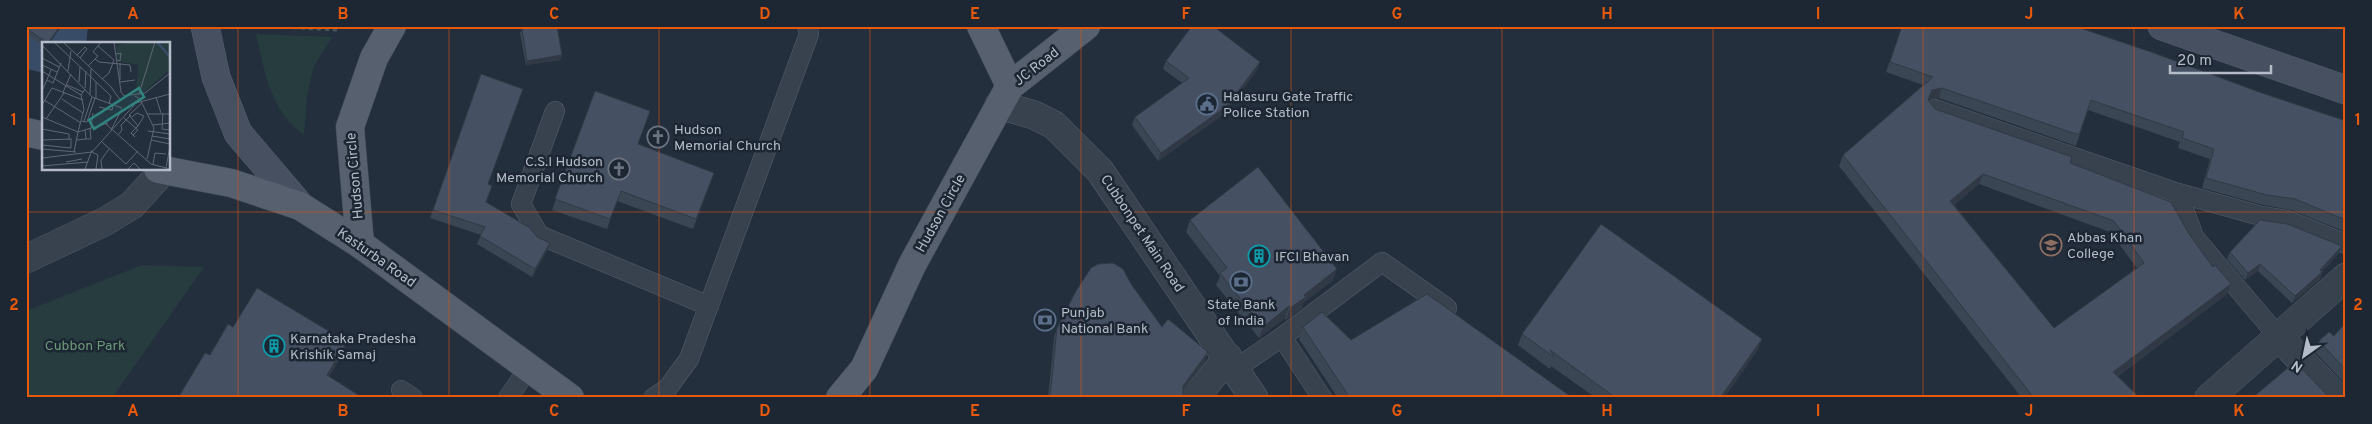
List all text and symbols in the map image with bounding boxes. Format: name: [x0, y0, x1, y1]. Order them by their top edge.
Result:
text: A: [127, 5, 139, 25]
text: B: [337, 5, 349, 25]
text: C: [549, 5, 559, 25]
text: D: [759, 5, 771, 25]
text: E: [970, 5, 980, 25]
text: F: [1181, 5, 1191, 25]
text: G: [1392, 5, 1402, 25]
text: H: [1601, 5, 1613, 25]
text: I: [1816, 5, 1820, 25]
text: J: [2025, 5, 2033, 25]
text: K: [2233, 5, 2245, 25]
inset map: [42, 42, 170, 170]
scale bar: [2170, 42, 2271, 74]
street label: JC Road: [1011, 44, 1063, 90]
text: 20 m: [2177, 52, 2212, 71]
place label: Halasuru Gate Traffic Police Station: [1223, 89, 1353, 122]
public building icon: Halasuru Gate Traffic Police Station: [1195, 92, 1219, 116]
text: 1: [11, 111, 17, 131]
text: 1: [2355, 111, 2361, 131]
place label: Hudson Memorial Church: [674, 122, 781, 155]
church icon: Hudson Memorial Church: [646, 125, 670, 149]
street label: Hudson Circle: [343, 132, 368, 220]
place label: C.S.I Hudson Memorial Church: [496, 154, 603, 187]
church icon: C.S.I Hudson Memorial Church: [607, 157, 631, 181]
street label: Hudson Circle: [913, 172, 970, 256]
street label: Cubbonpet Main Road: [1096, 172, 1187, 296]
street label: Kasturba Road: [333, 225, 419, 292]
place label: Abbas Khan College: [2067, 230, 2142, 263]
school or university icon: Abbas Khan College: [2039, 233, 2063, 257]
building icon: IFCI Bhavan: [1247, 244, 1271, 268]
place label: IFCI Bhavan: [1275, 249, 1349, 266]
bank icon: State Bank of India: [1229, 270, 1253, 294]
text: 2: [9, 296, 19, 316]
text: 2: [2353, 296, 2363, 316]
place label: State Bank of India: [1207, 297, 1275, 330]
place label: Punjab National Bank: [1061, 305, 1148, 338]
bank icon: Punjab National Bank: [1033, 308, 1057, 332]
place label: Karnataka Pradesha Krishik Samaj: [290, 331, 416, 364]
north arrow: [2280, 332, 2330, 382]
building icon: Karnataka Pradesha Krishik Samaj: [262, 334, 286, 358]
park label: Cubbon Park: [45, 338, 125, 355]
text: N: [2289, 356, 2307, 376]
text: A: [127, 402, 139, 422]
text: B: [337, 402, 349, 422]
text: C: [549, 402, 559, 422]
text: D: [759, 402, 771, 422]
text: E: [970, 402, 980, 422]
text: F: [1181, 402, 1191, 422]
text: G: [1392, 402, 1402, 422]
text: H: [1601, 402, 1613, 422]
text: I: [1816, 402, 1820, 422]
text: J: [2025, 402, 2033, 422]
text: K: [2233, 402, 2245, 422]

